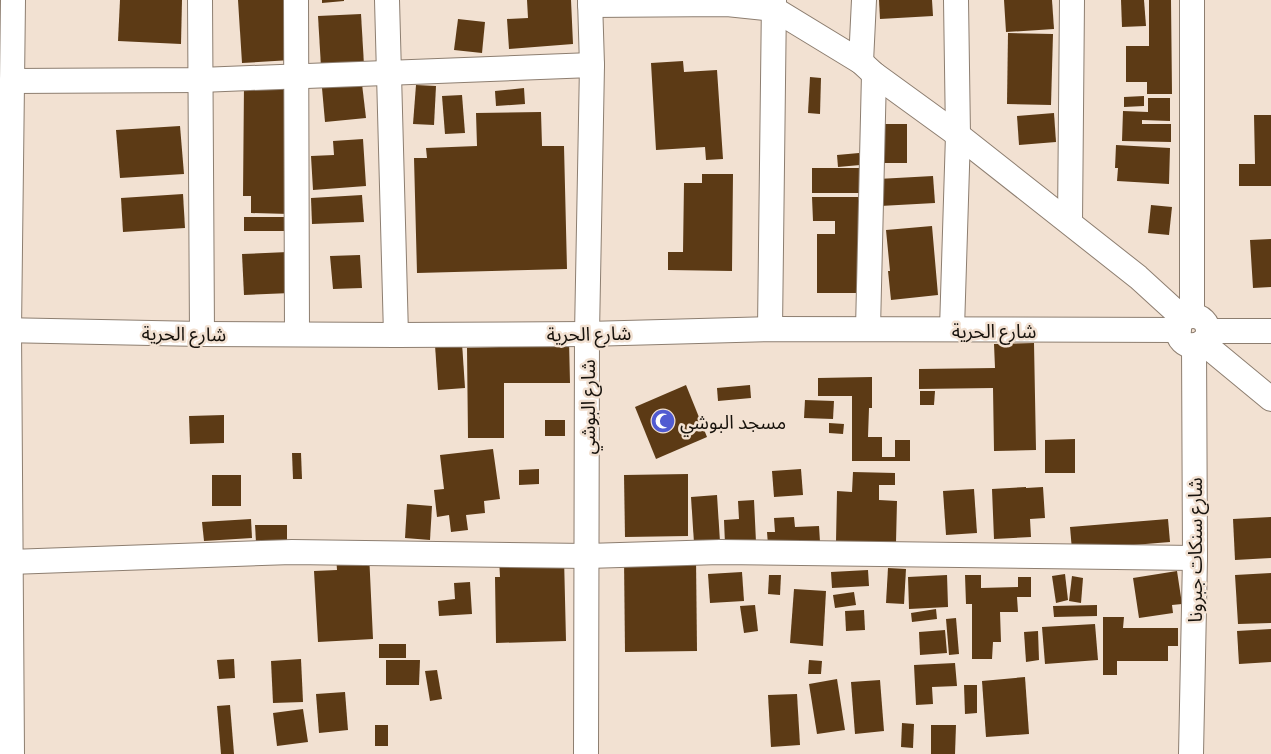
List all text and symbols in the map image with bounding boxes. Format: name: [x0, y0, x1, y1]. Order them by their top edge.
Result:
street label: شارع الحرية: [952, 316, 1036, 345]
street label: شارع الحرية: [141, 318, 227, 348]
street label: شارع الحرية: [546, 318, 632, 348]
street label: شارع البوشي: [573, 359, 603, 455]
place label: مسجد البوشي: [680, 407, 786, 437]
mosque icon: مسجد البوشي: [650, 408, 676, 434]
street label: شارع سنكات جبرونا: [1180, 477, 1209, 623]

